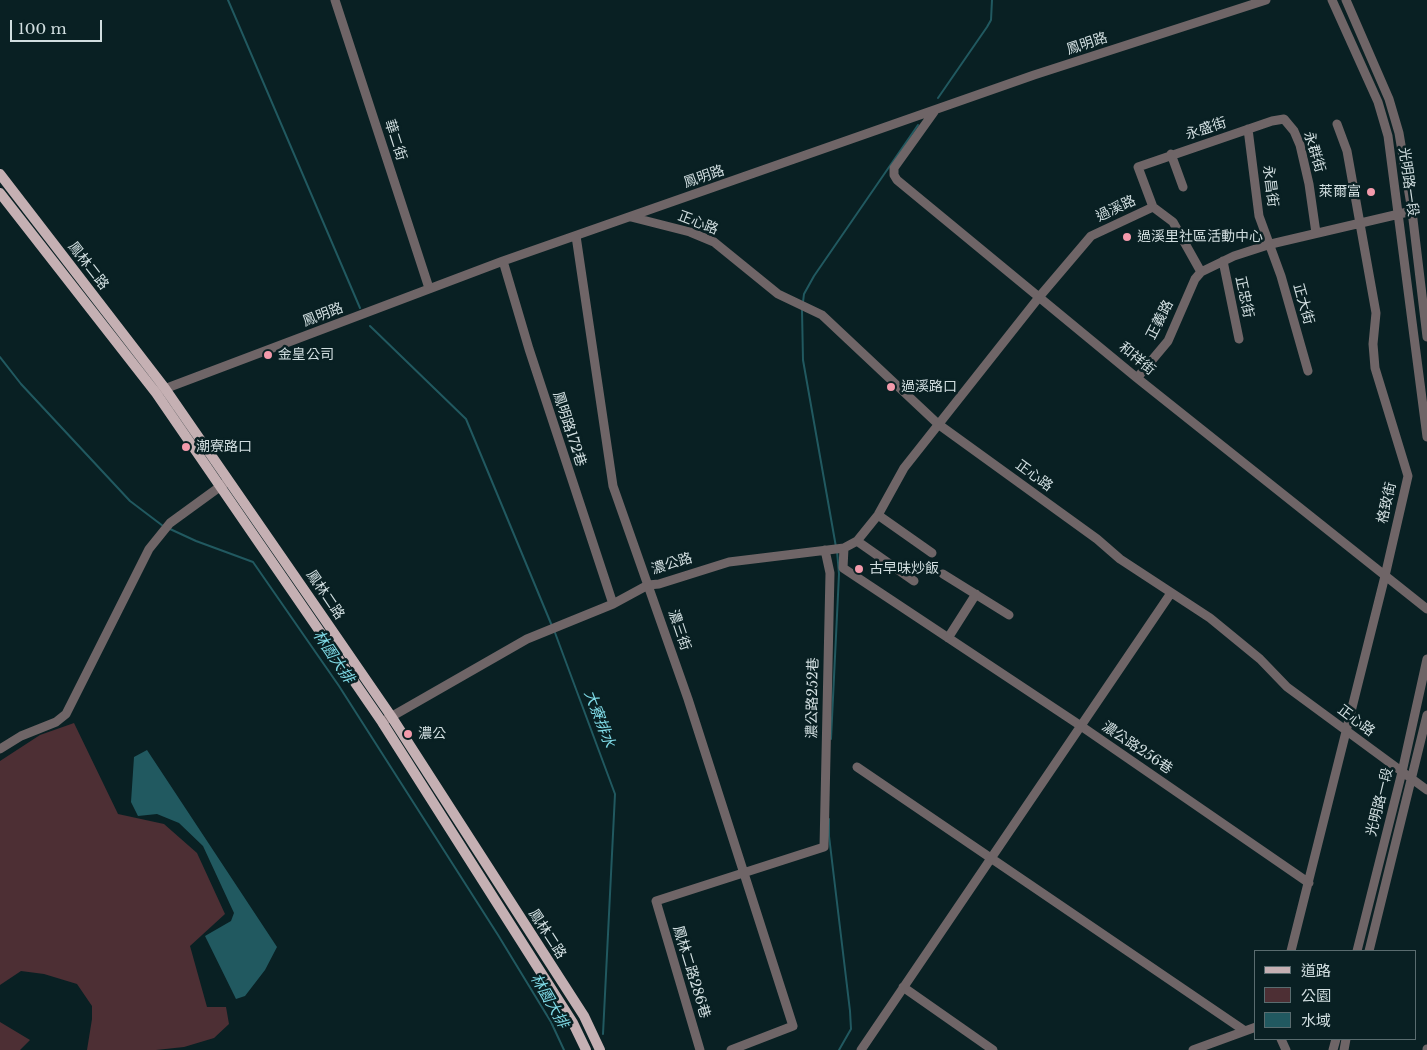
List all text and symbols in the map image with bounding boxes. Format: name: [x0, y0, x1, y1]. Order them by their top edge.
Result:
scale bar: [12, 10, 105, 42]
text: 100 m: [18, 19, 67, 38]
street label: 鳳明路: [1064, 30, 1110, 58]
street label: 永盛街: [1183, 115, 1229, 143]
street label: 華二街: [381, 117, 409, 163]
street label: 永群街: [1300, 129, 1328, 175]
street label: 光明路一段: [1395, 146, 1421, 218]
street label: 鳳明路: [681, 162, 727, 192]
street label: 永昌街: [1259, 164, 1281, 208]
place label: 萊爾富: [1319, 184, 1361, 200]
marker: 萊爾富: [1365, 186, 1377, 198]
street label: 過溪路: [1093, 193, 1139, 225]
street label: 正心路: [675, 208, 721, 238]
place label: 過溪里社區活動中心: [1137, 229, 1263, 245]
marker: 過溪里社區活動中心: [1121, 231, 1133, 243]
street label: 鳳林二路: [64, 239, 112, 293]
street label: 正忠街: [1231, 275, 1257, 319]
street label: 正大街: [1289, 281, 1317, 327]
street label: 正義路: [1143, 297, 1177, 343]
street label: 鳳明路: [300, 300, 346, 330]
street label: 和祥街: [1116, 339, 1158, 379]
place label: 金皇公司: [278, 347, 334, 363]
marker: 金皇公司: [262, 349, 274, 361]
place label: 過溪路口: [901, 379, 957, 395]
marker: 過溪路口: [885, 381, 897, 393]
street label: 鳳明路172巷: [549, 389, 589, 469]
place label: 潮寮路口: [196, 439, 252, 455]
marker: 潮寮路口: [180, 441, 192, 453]
street label: 正心路: [1012, 457, 1056, 495]
street label: 格致街: [1374, 481, 1400, 525]
street label: 濃公路: [649, 550, 695, 578]
place label: 古早味炒飯: [869, 561, 939, 577]
marker: 古早味炒飯: [853, 563, 865, 575]
street label: 鳳林二路: [302, 567, 348, 623]
street label: 濃三街: [664, 607, 694, 653]
water label: 林園大排: [309, 627, 357, 687]
street label: 濃公路252巷: [804, 657, 822, 739]
water label: 大寮排水: [580, 688, 618, 750]
street label: 正心路: [1334, 702, 1378, 740]
street label: 濃公路256巷: [1098, 718, 1176, 778]
place label: 濃公: [418, 726, 446, 742]
marker: 濃公: [402, 728, 414, 740]
street label: 光明路一段: [1363, 766, 1397, 838]
street label: 鳳林二路: [525, 906, 569, 962]
street label: 鳳林二路286巷: [669, 924, 713, 1020]
legend: [1254, 950, 1417, 1040]
text: 道路: [1301, 961, 1331, 980]
water label: 林園大排: [526, 971, 572, 1031]
text: 公園: [1301, 986, 1331, 1005]
text: 水域: [1301, 1011, 1331, 1030]

